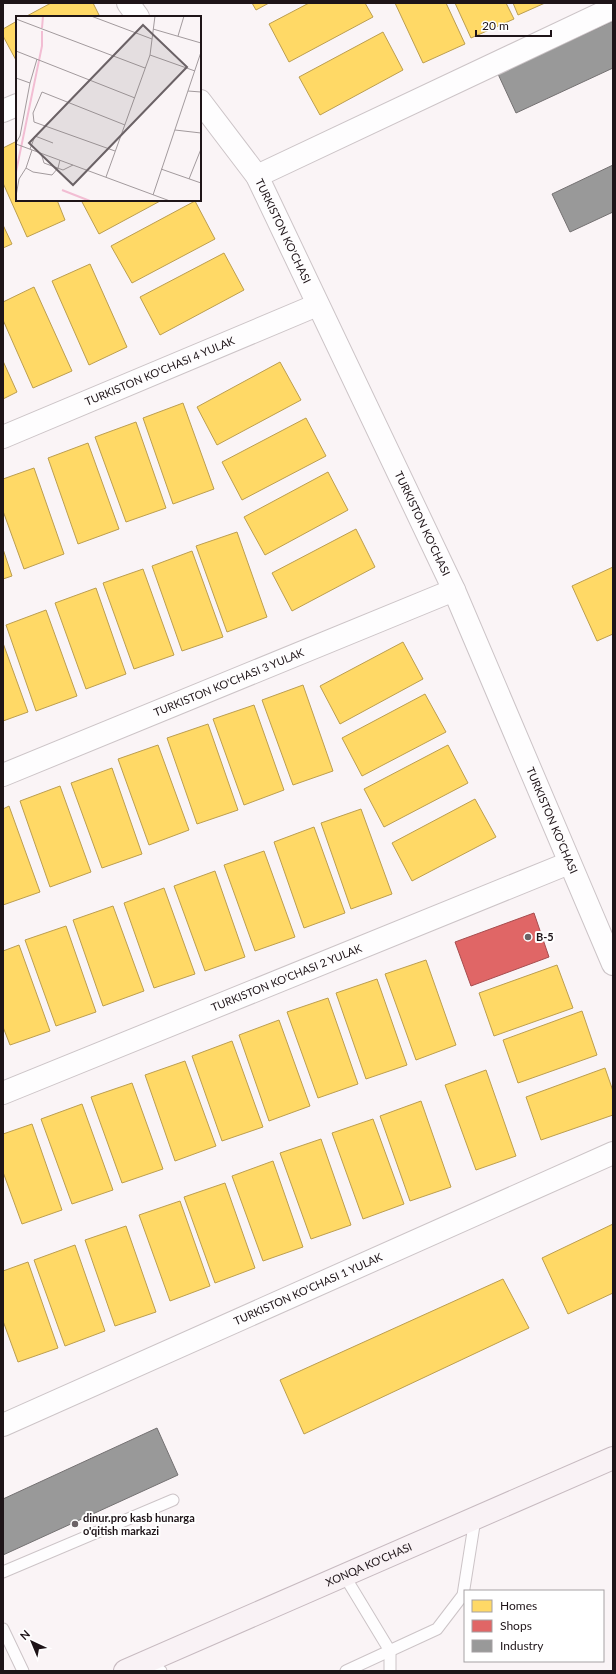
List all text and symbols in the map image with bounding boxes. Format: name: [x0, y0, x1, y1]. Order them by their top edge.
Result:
scale bar: [476, 12, 551, 38]
inset map: [16, 16, 201, 201]
text: 20 m: [482, 18, 509, 33]
street label: TURKISTON KO'CHASI: [253, 176, 314, 285]
street label: TURKISTON KO'CHASI 4 YULAK: [83, 333, 237, 408]
street label: TURKISTON KO'CHASI: [392, 469, 453, 578]
street label: TURKISTON KO'CHASI 3 YULAK: [152, 645, 306, 719]
street label: TURKISTON KO'CHASI: [524, 765, 581, 875]
place label: В-5: [536, 930, 554, 943]
marker: В-5: [523, 932, 533, 942]
street label: TURKISTON KO'CHASI 2 YULAK: [209, 941, 364, 1014]
street label: TURKISTON KO'CHASI 1 YULAK: [232, 1249, 385, 1327]
place label: dinur.pro kasb hunarga o'qitish markazi: [83, 1511, 195, 1537]
marker: dinur.pro kasb hunarga o'qitish markazi: [70, 1519, 80, 1529]
street label: XONQA KO'CHASI: [323, 1540, 414, 1589]
legend: [464, 1590, 604, 1662]
text: Homes: [500, 1598, 537, 1613]
text: Shops: [500, 1618, 532, 1633]
north arrow: [12, 1622, 52, 1662]
text: N: [17, 1627, 32, 1642]
text: Industry: [500, 1638, 544, 1653]

